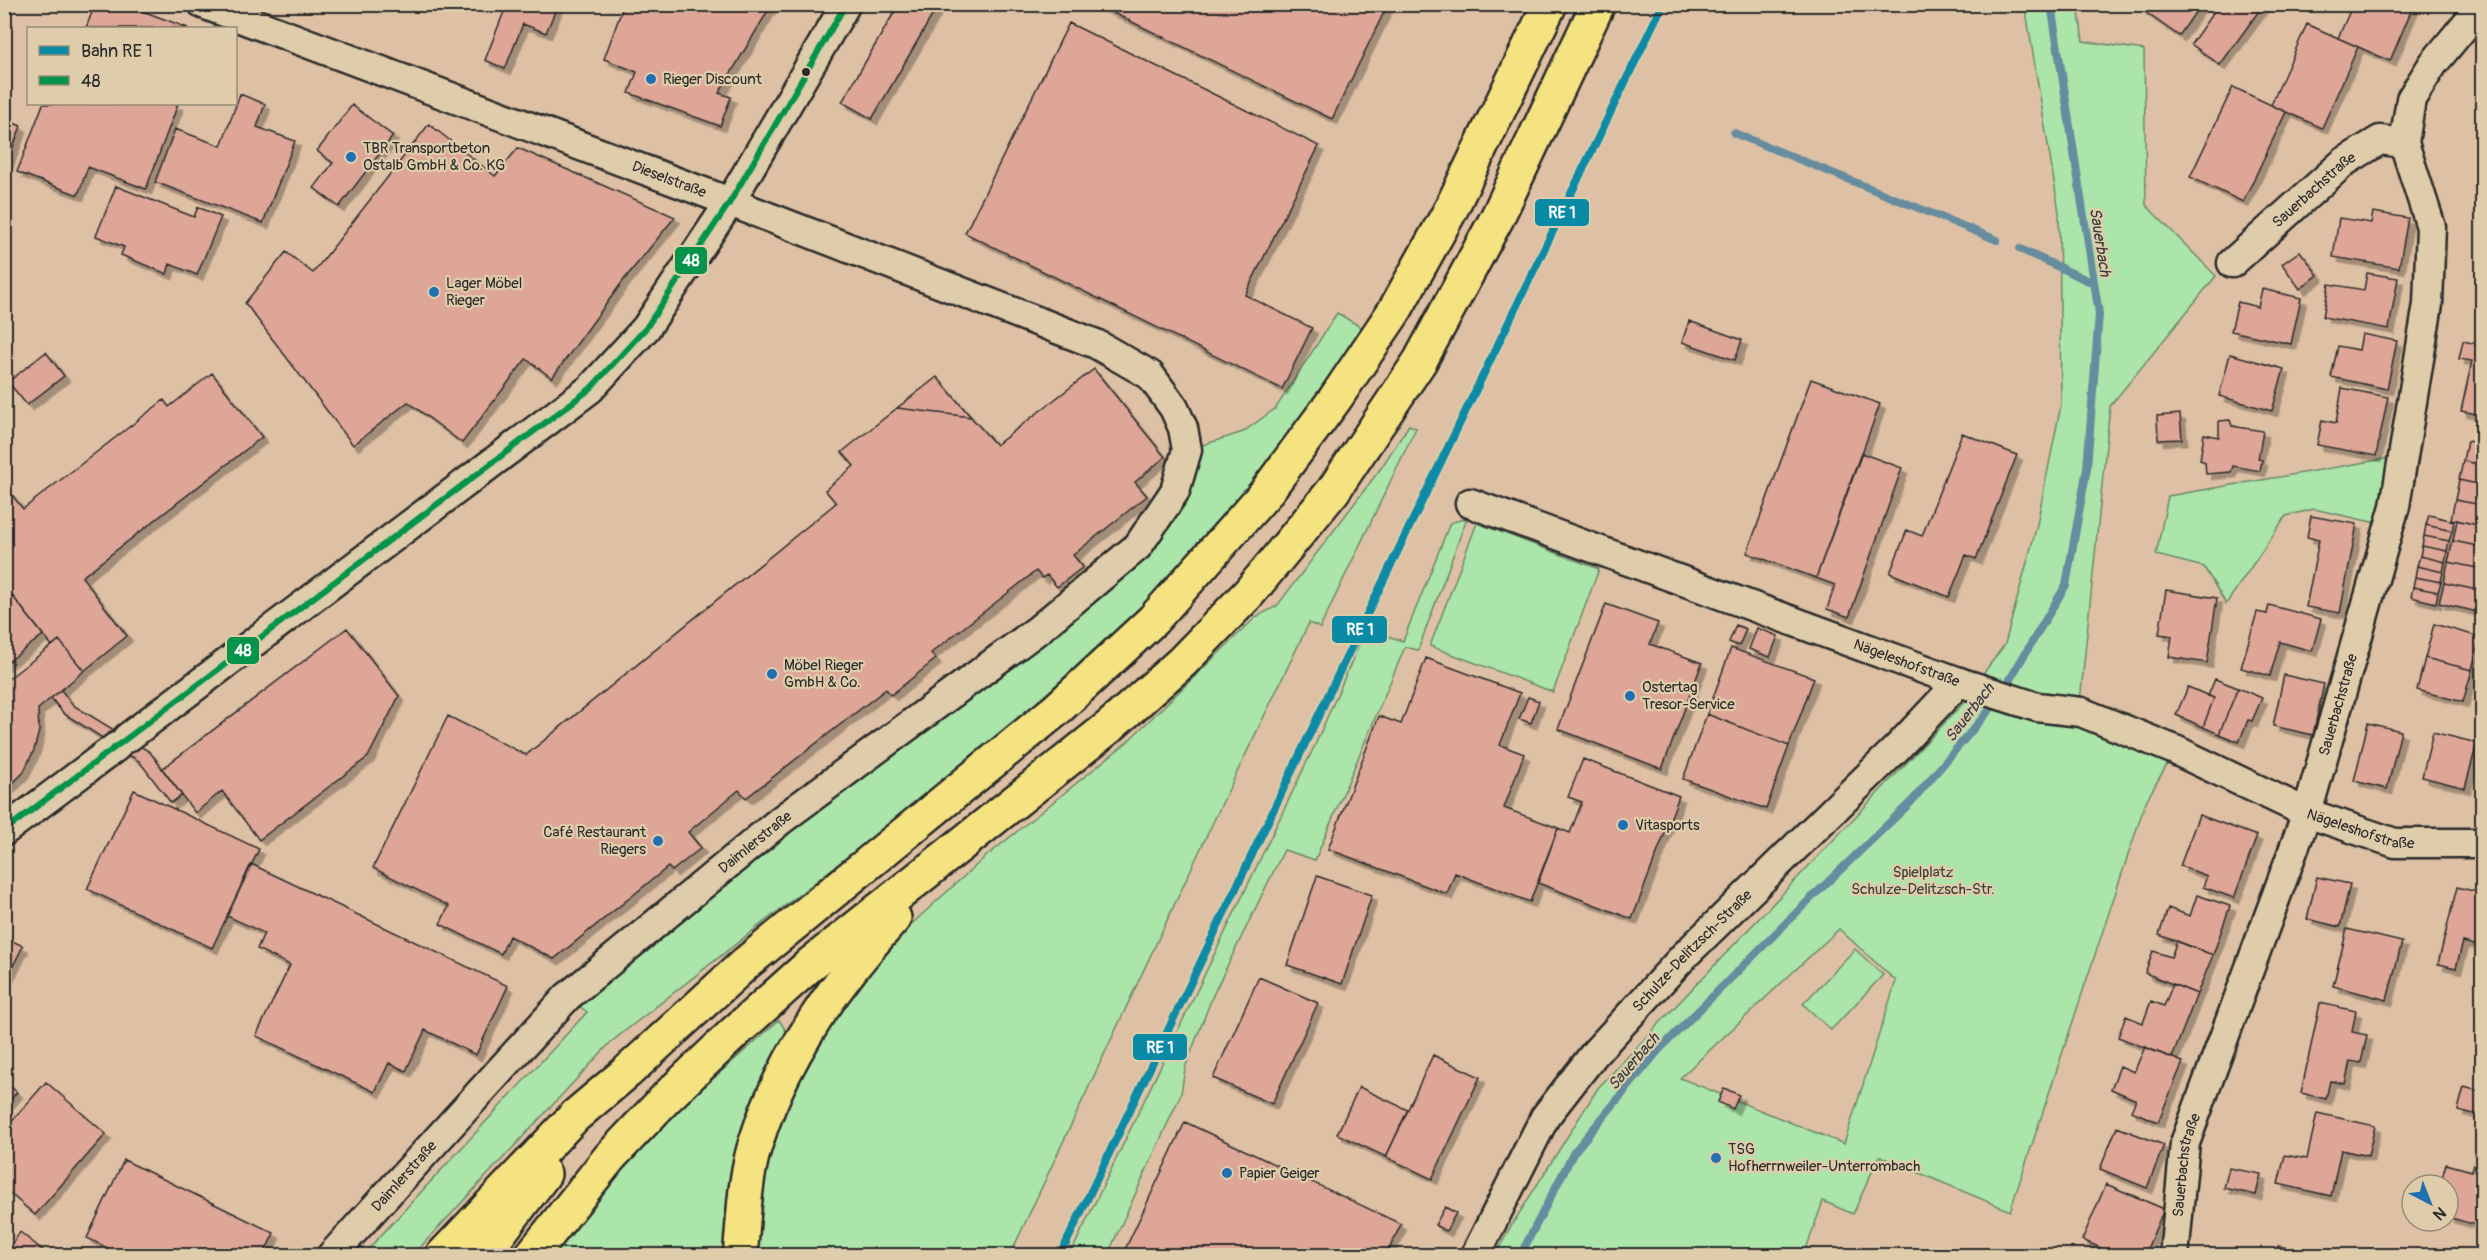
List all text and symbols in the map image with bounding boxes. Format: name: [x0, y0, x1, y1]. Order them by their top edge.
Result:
legend: [27, 27, 237, 105]
text: Bahn RE 1: [81, 40, 153, 63]
unlabelled marker: [800, 66, 812, 78]
text: 48: [81, 70, 101, 93]
place label: Rieger Discount: [663, 70, 763, 89]
marker: Rieger Discount: [644, 72, 658, 86]
place label: TBR Transportbeton Ostalb GmbH & Co. KG: [363, 139, 505, 175]
street label: Sauerbachstraße: [2268, 148, 2360, 232]
marker: TBR Transportbeton Ostalb GmbH & Co. KG: [344, 150, 358, 164]
street label: Dieselstraße: [629, 157, 709, 202]
line badge: RE 1: [1534, 198, 1590, 227]
text: RE 1: [1548, 203, 1576, 223]
water label: Sauerbach: [2085, 207, 2116, 279]
line badge: 48: [674, 246, 708, 275]
text: 48: [682, 251, 700, 271]
place label: Lager Möbel Rieger: [446, 274, 522, 310]
marker: Lager Möbel Rieger: [427, 285, 441, 299]
line badge: RE 1: [1331, 615, 1388, 644]
text: RE 1: [1346, 620, 1374, 640]
street label: Nägeleshofstraße: [1851, 635, 1963, 692]
line badge: 48: [226, 636, 260, 665]
text: 48: [234, 641, 252, 661]
street label: Sauerbachstraße: [2315, 651, 2362, 758]
place label: Möbel Rieger GmbH & Co.: [784, 656, 864, 692]
marker: Möbel Rieger GmbH & Co.: [765, 667, 779, 681]
place label: Ostertag Tresor-Service: [1642, 678, 1735, 714]
water label: Sauerbach: [1941, 678, 2000, 746]
marker: Ostertag Tresor-Service: [1623, 689, 1637, 703]
street label: Nägeleshofstraße: [2304, 805, 2415, 853]
street label: Daimlerstraße: [715, 807, 796, 878]
place label: Vitasports: [1635, 816, 1700, 835]
marker: Vitasports: [1616, 818, 1630, 832]
place label: Café Restaurant Riegers: [543, 823, 647, 859]
marker: Café Restaurant Riegers: [651, 834, 665, 848]
park label: Spielplatz Schulze-Delitzsch-Str.: [1851, 863, 1995, 899]
street label: Schulze-Delitzsch-Straße: [1629, 885, 1757, 1016]
water label: Sauerbach: [1604, 1028, 1665, 1094]
line badge: RE 1: [1132, 1033, 1188, 1061]
text: RE 1: [1146, 1038, 1174, 1058]
street label: Sauerbachstraße: [2169, 1110, 2205, 1218]
street label: Daimlerstraße: [368, 1136, 442, 1216]
place label: TSG Hofherrnweiler-Unterrombach: [1728, 1140, 1920, 1176]
marker: TSG Hofherrnweiler-Unterrombach: [1709, 1151, 1723, 1165]
place label: Papier Geiger: [1239, 1164, 1320, 1183]
marker: Papier Geiger: [1220, 1166, 1234, 1180]
north arrow: [2400, 1173, 2460, 1233]
text: N: [2429, 1202, 2450, 1225]

